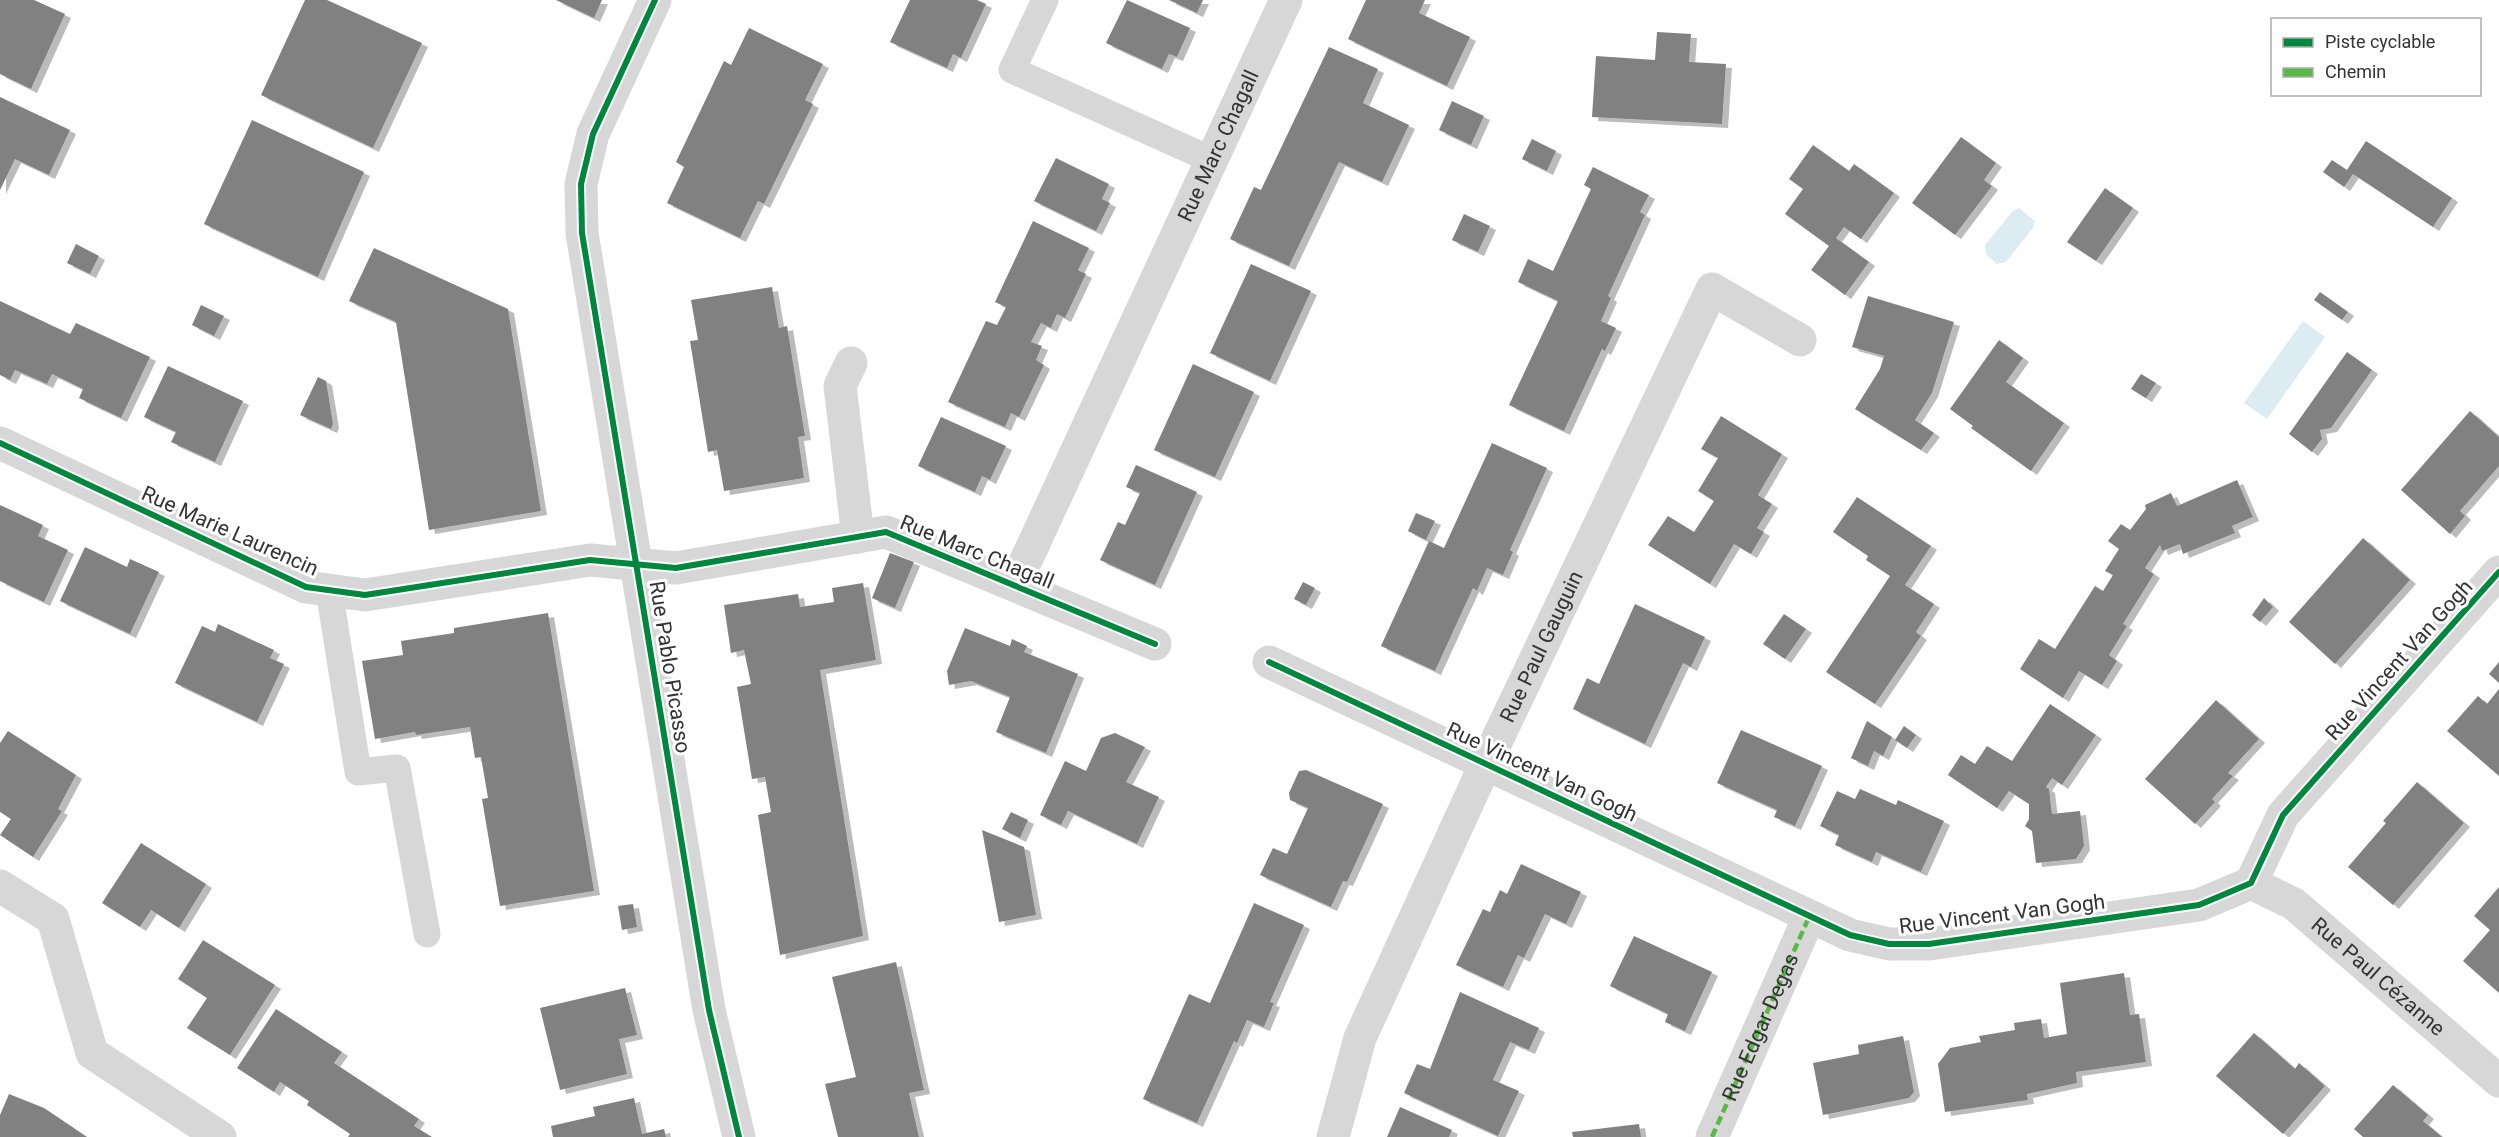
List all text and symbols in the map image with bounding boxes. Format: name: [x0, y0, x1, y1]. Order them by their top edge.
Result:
legend: [2271, 18, 2481, 96]
text: Piste cyclable: [2325, 31, 2435, 52]
text: Chemin: [2325, 61, 2386, 82]
street label: Rue Marc Chagall: [1173, 66, 1264, 225]
street label: Rue Marie Laurencin: [138, 481, 322, 581]
street label: Rue Marc Chagall: [897, 510, 1057, 594]
street label: Rue Paul Gauguin: [1495, 567, 1588, 726]
street label: Rue Vincent Van Gogh: [2321, 575, 2477, 745]
street label: Rue Pablo Picasso: [645, 579, 695, 755]
street label: Rue Vincent Van Gogh: [1443, 717, 1641, 827]
street label: Rue Vincent Van Gogh: [1898, 889, 2106, 939]
street label: Rue Paul Cézanne: [2307, 913, 2450, 1041]
street label: Rue Edgar Degas: [1717, 950, 1803, 1105]

